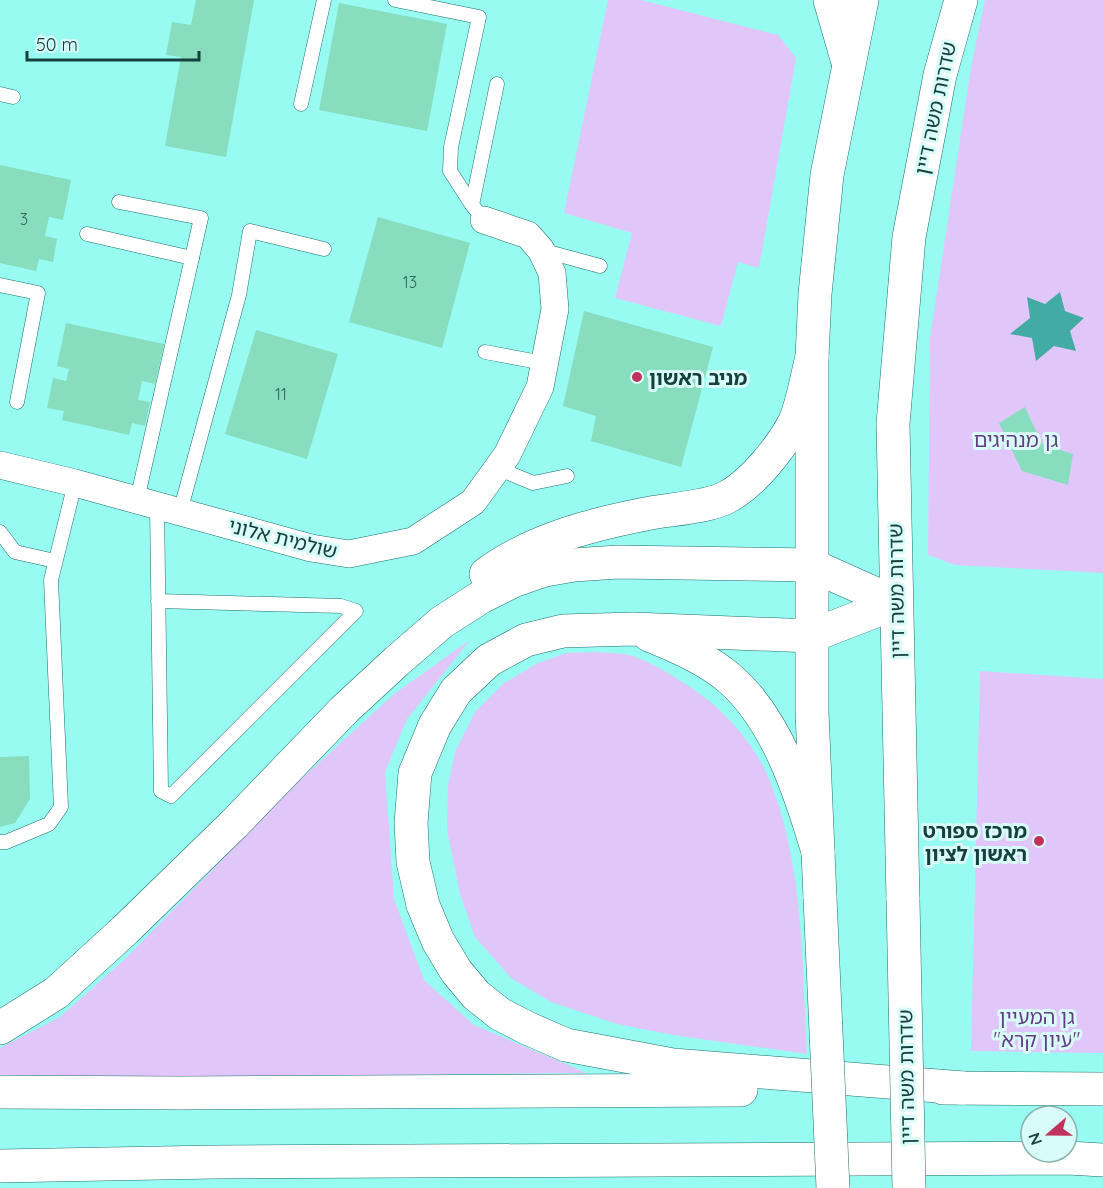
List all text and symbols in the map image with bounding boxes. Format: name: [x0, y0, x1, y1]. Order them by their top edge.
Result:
scale bar: [27, 24, 200, 62]
text: 50 m: [36, 33, 78, 56]
street label: שדרות משה דיין: [909, 39, 961, 177]
house number: 3: [20, 209, 28, 229]
house number: 13: [403, 272, 417, 292]
place label: מניב ראשון: [649, 365, 747, 390]
marker: מניב ראשון: [630, 370, 644, 384]
house number: 11: [275, 384, 287, 404]
park label: גן מנהיגים: [974, 427, 1059, 452]
street label: שולמית אלוני: [226, 512, 340, 564]
street label: שדרות משה דיין: [882, 523, 910, 659]
place label: מרכז ספורט ראשון לציון: [923, 818, 1027, 866]
marker: מרכז ספורט ראשון לציון: [1032, 834, 1046, 848]
park label: גן המעיין "עיון קרא": [994, 1004, 1080, 1052]
street label: שדרות משה דיין: [892, 1009, 920, 1145]
north arrow: [1019, 1104, 1079, 1164]
text: N: [1023, 1130, 1046, 1148]

